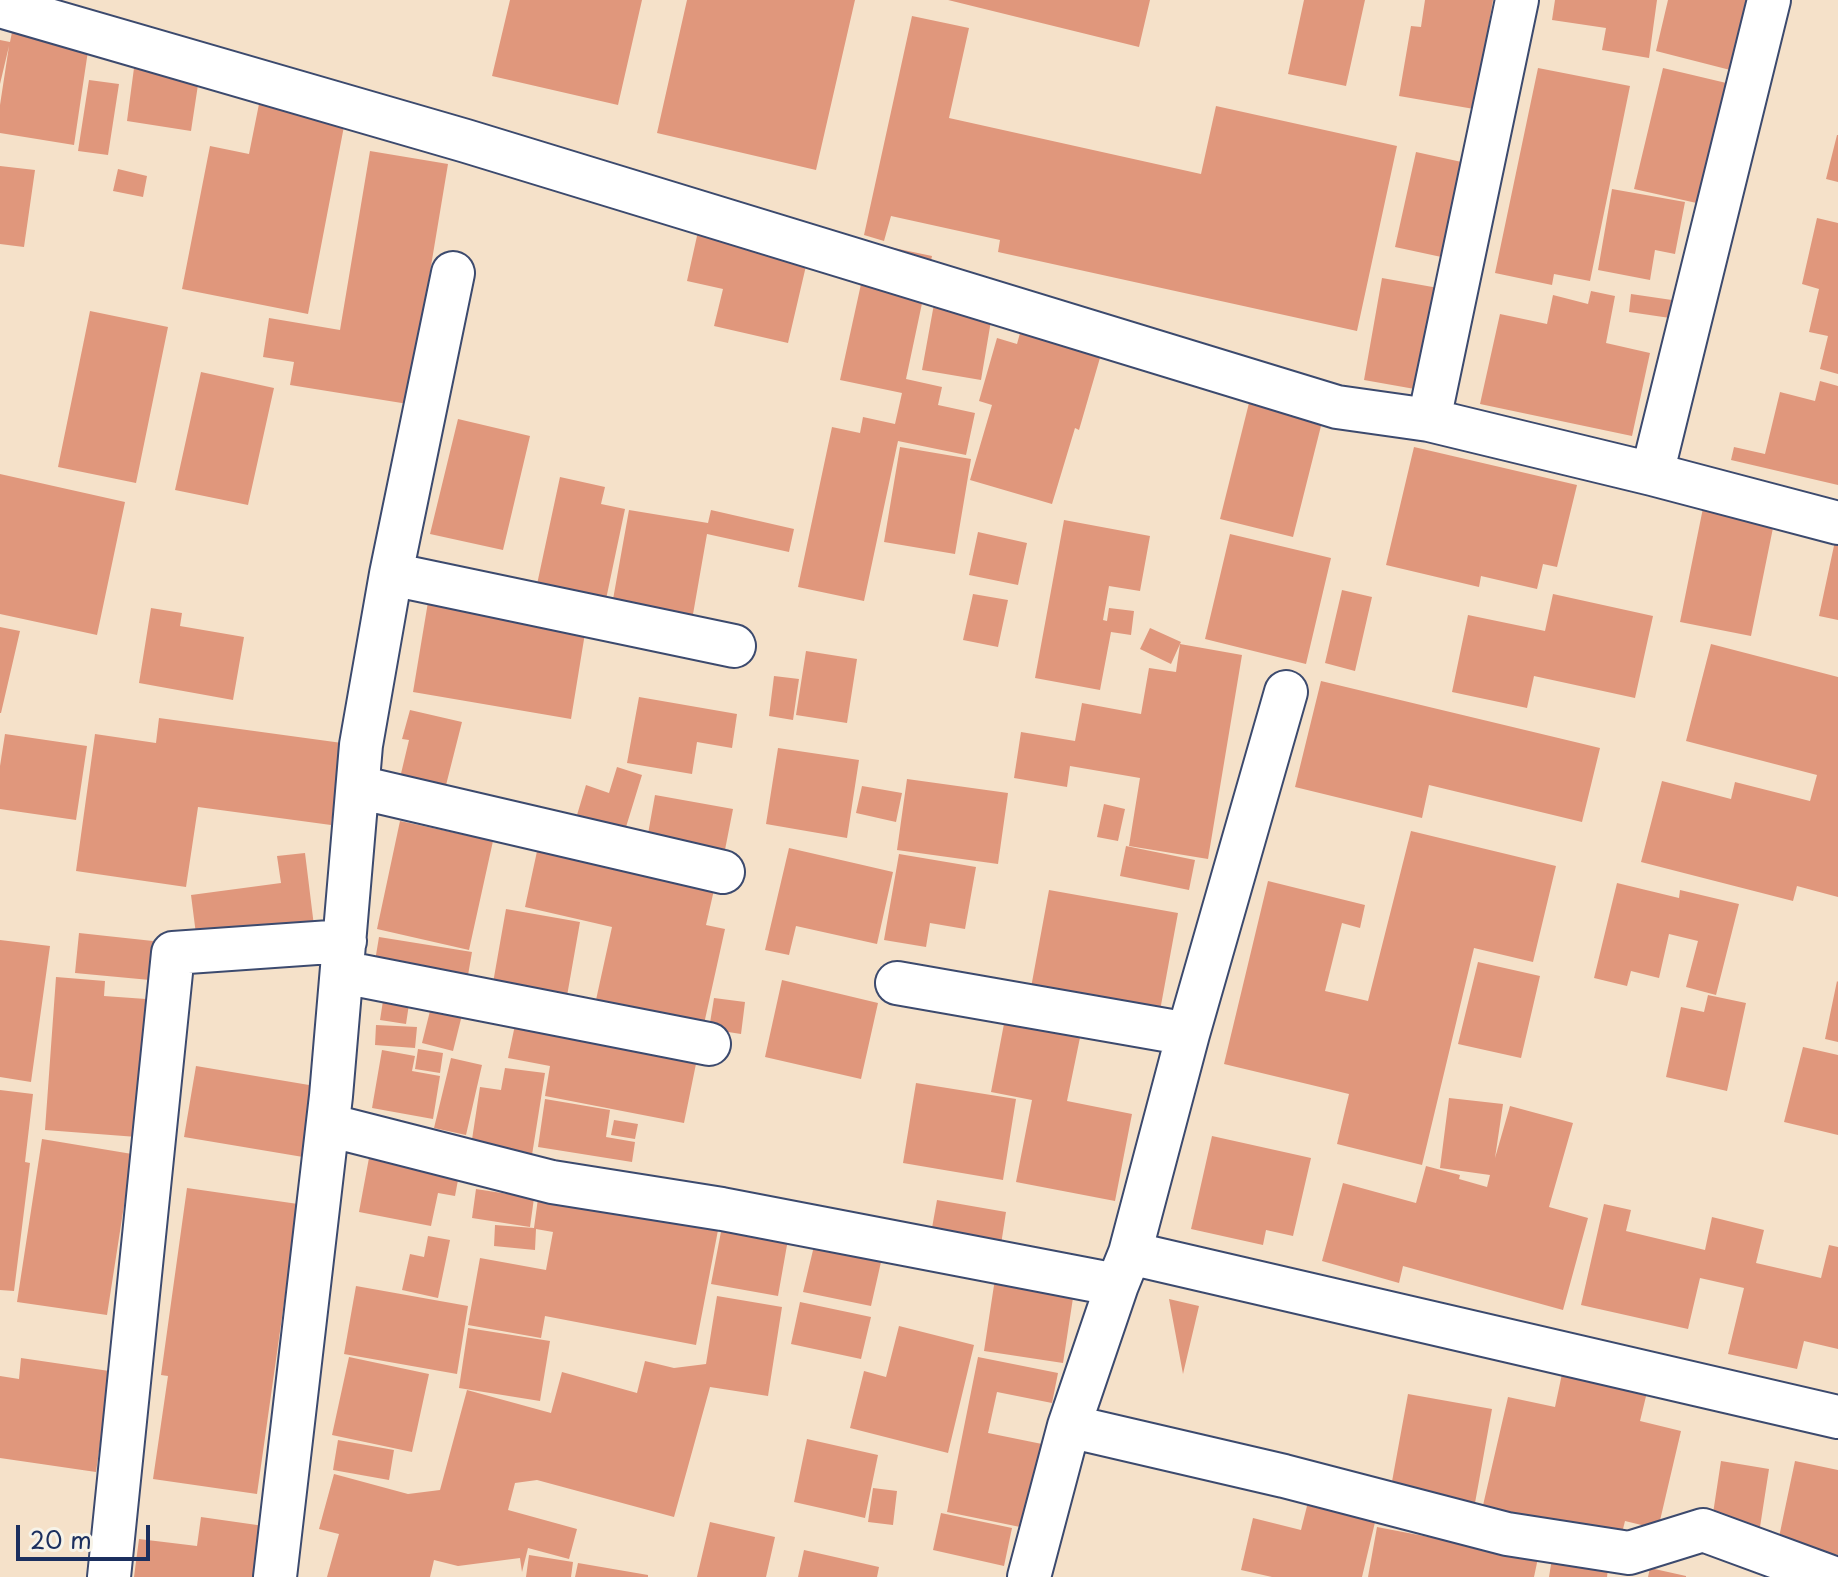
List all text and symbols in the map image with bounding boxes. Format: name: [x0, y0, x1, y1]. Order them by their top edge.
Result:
scale bar: [20, 1509, 154, 1559]
text: 20 m: [30, 1521, 92, 1557]

